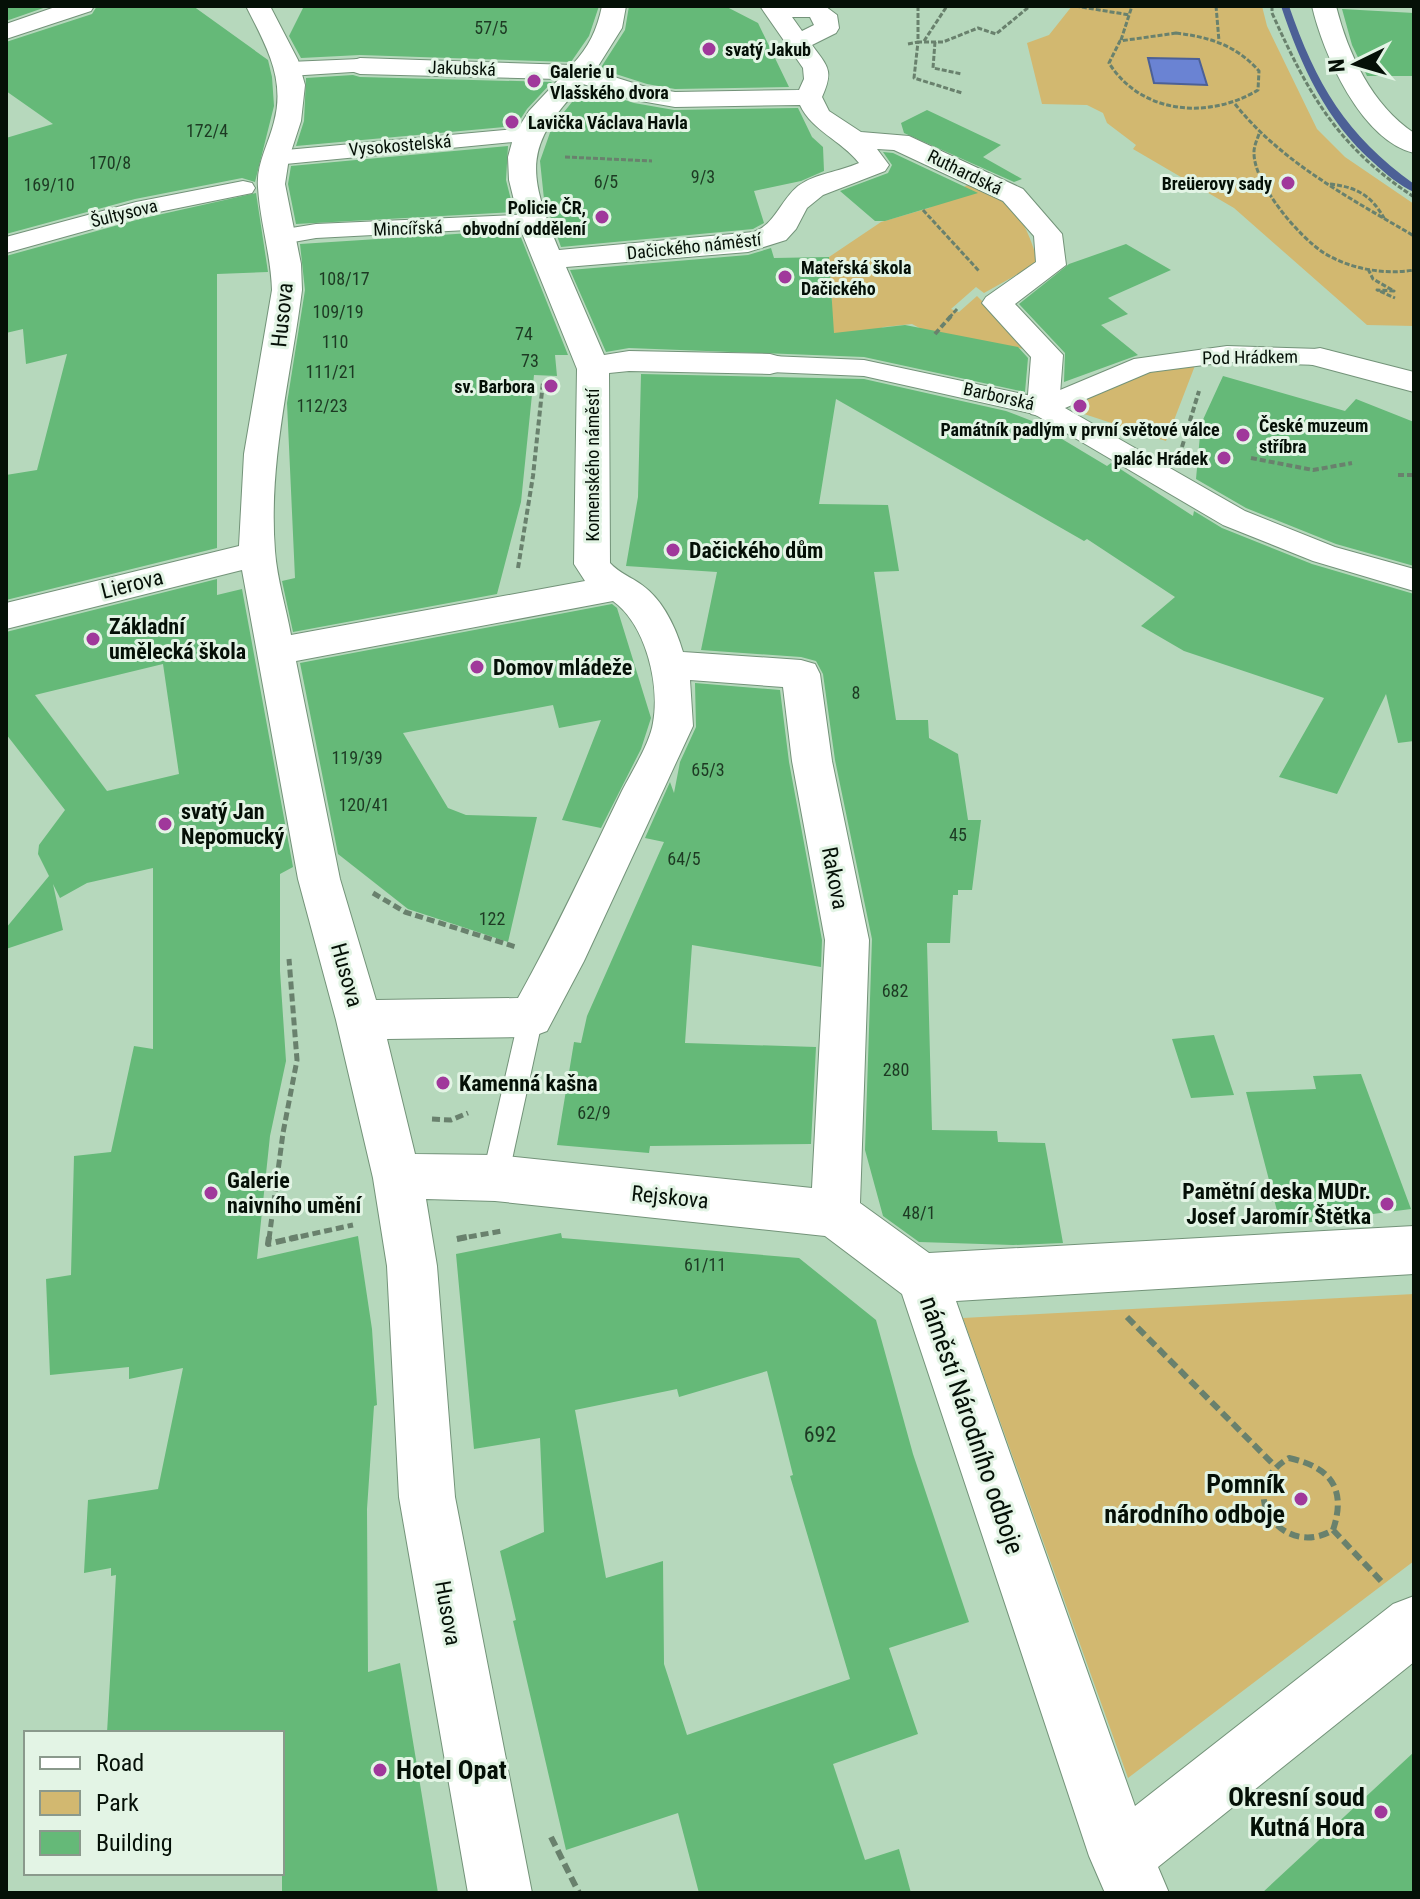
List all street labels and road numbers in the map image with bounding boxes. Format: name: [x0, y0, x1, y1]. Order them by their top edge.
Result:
street label: Jakubská: [428, 56, 496, 80]
street label: Vysokostelská: [348, 130, 452, 160]
street label: Ruthardská: [924, 145, 1006, 199]
street label: Šultysova: [88, 195, 160, 231]
street label: Mincířská: [373, 216, 443, 240]
street label: Dačického náměstí: [626, 228, 763, 263]
street label: Husova: [266, 281, 298, 349]
street label: Pod Hrádkem: [1202, 346, 1298, 368]
street label: Barborská: [961, 378, 1037, 414]
street label: Komenského náměstí: [582, 388, 603, 541]
street label: Lierova: [98, 564, 166, 604]
street label: Rakova: [817, 845, 853, 911]
street label: Husova: [326, 940, 368, 1010]
street label: Rejskova: [630, 1181, 710, 1213]
street label: náměstí Národního odboje: [914, 1292, 1030, 1558]
street label: Husova: [430, 1579, 466, 1647]

